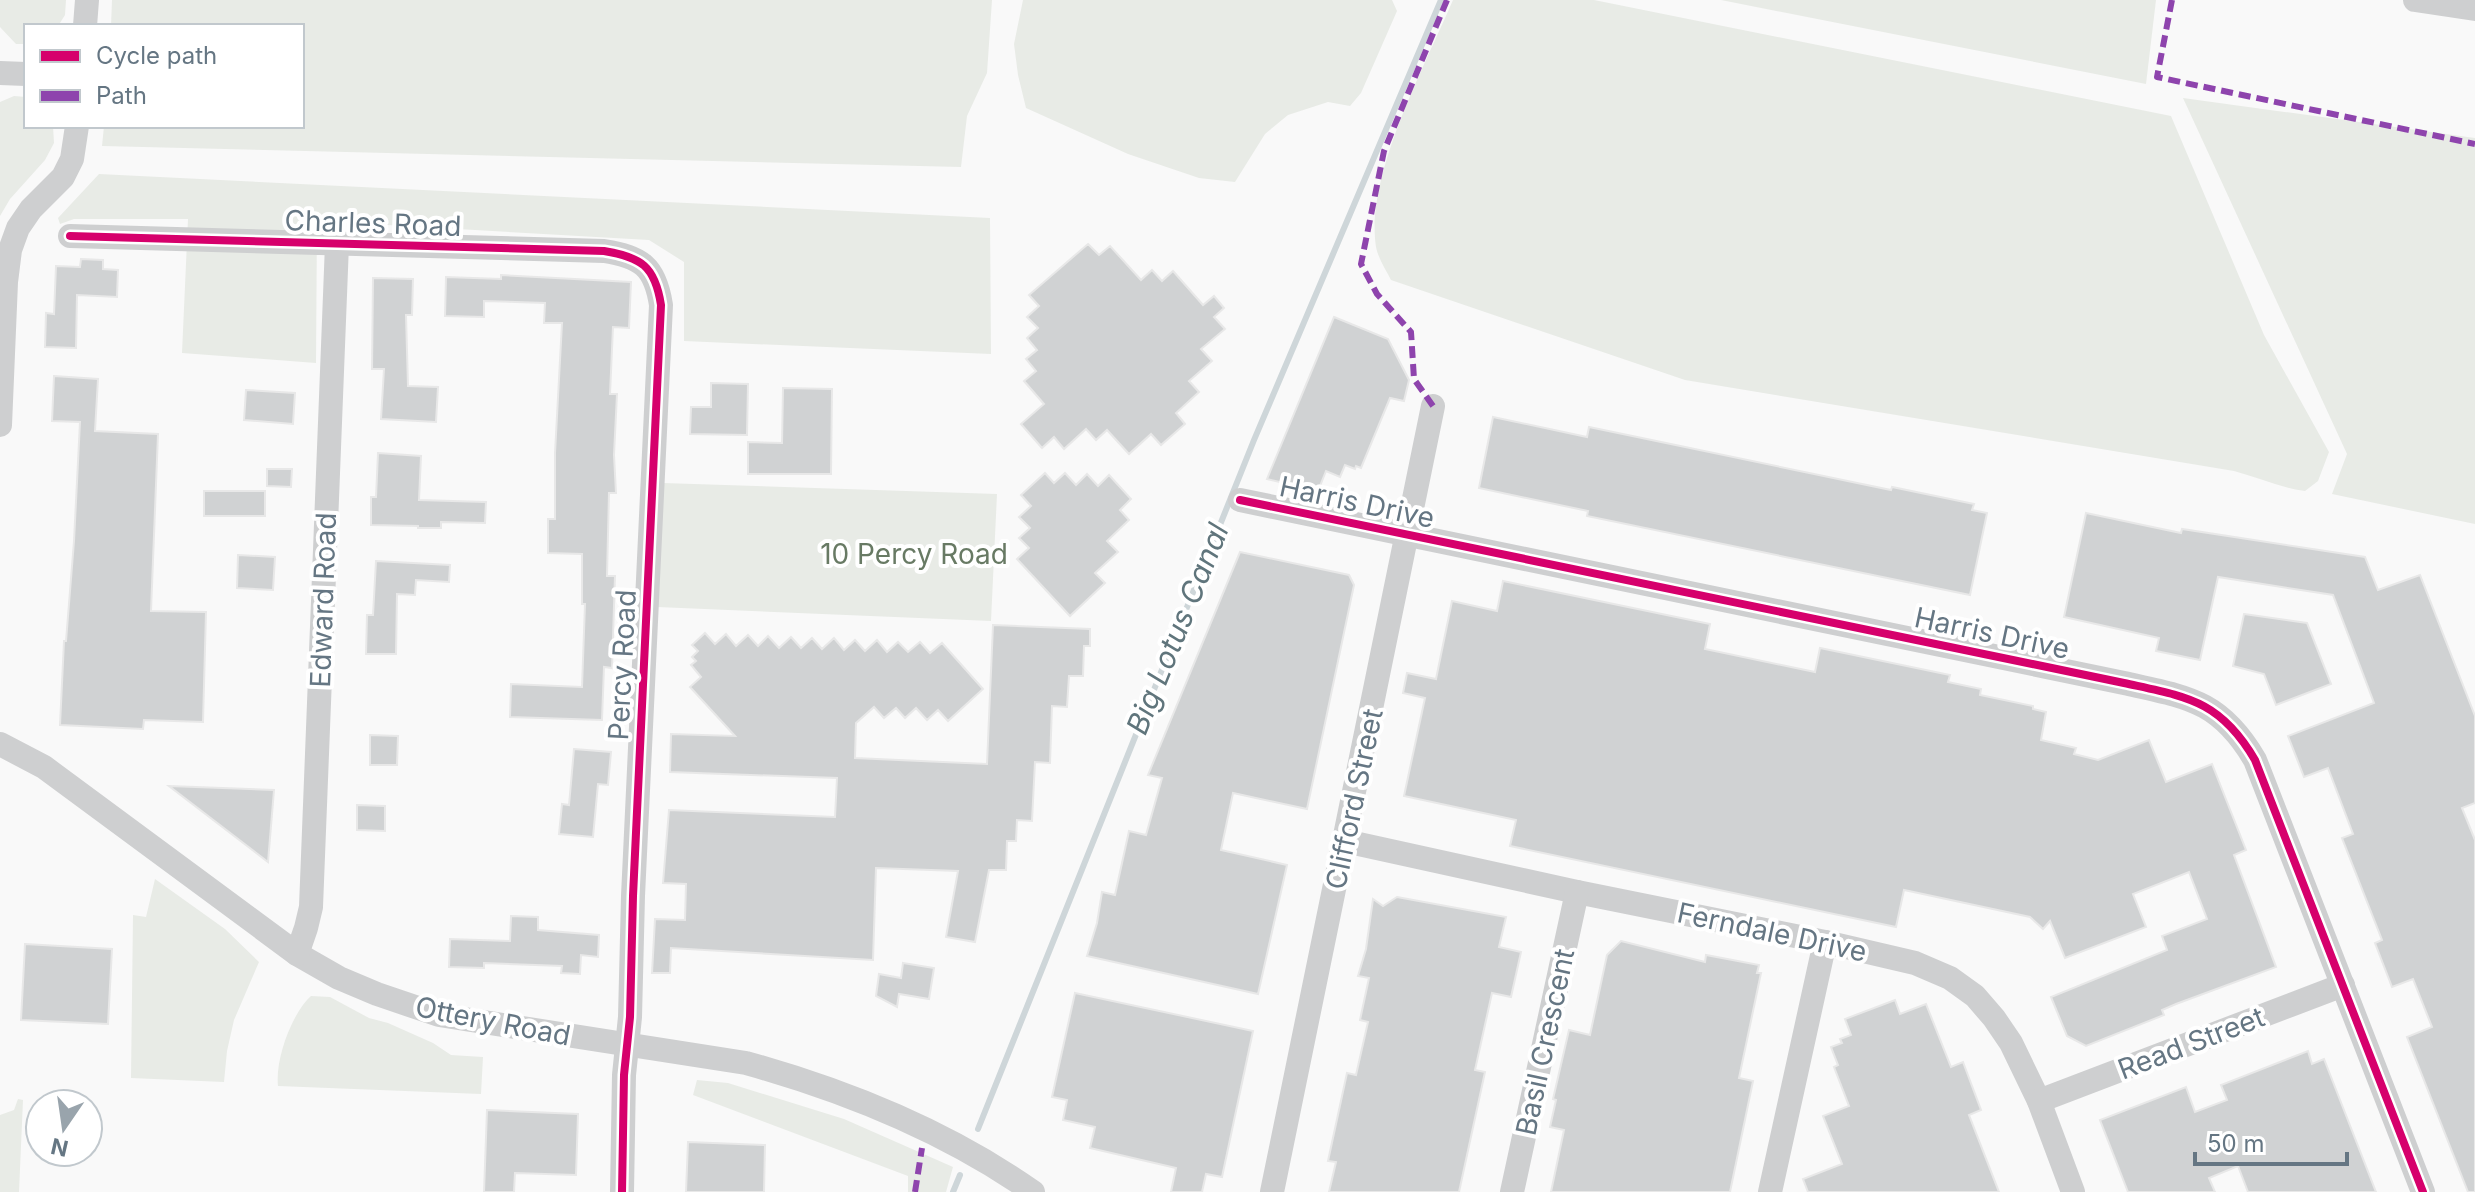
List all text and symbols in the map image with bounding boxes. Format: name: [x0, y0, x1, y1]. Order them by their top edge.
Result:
legend: [24, 24, 304, 128]
text: Cycle path: [96, 41, 217, 70]
text: Path: [96, 81, 147, 110]
street label: Charles Road: [284, 203, 462, 243]
street label: Harris Drive: [1276, 469, 1438, 535]
street label: Edward Road: [303, 512, 343, 688]
water label: Big Lotus Canal: [1118, 517, 1236, 739]
park label: 10 Percy Road: [820, 537, 1008, 571]
street label: Percy Road: [601, 589, 643, 741]
street label: Harris Drive: [1911, 600, 2073, 666]
street label: Clifford Street: [1318, 706, 1390, 892]
street label: Ferndale Drive: [1674, 895, 1870, 969]
street label: Basil Crescent: [1509, 946, 1581, 1138]
street label: Ottery Road: [413, 989, 573, 1053]
street label: Read Street: [2113, 1000, 2269, 1086]
north arrow: [24, 1088, 104, 1168]
scale bar: [2195, 1116, 2347, 1166]
text: 50 m: [2207, 1129, 2265, 1158]
text: N: [48, 1133, 71, 1162]

